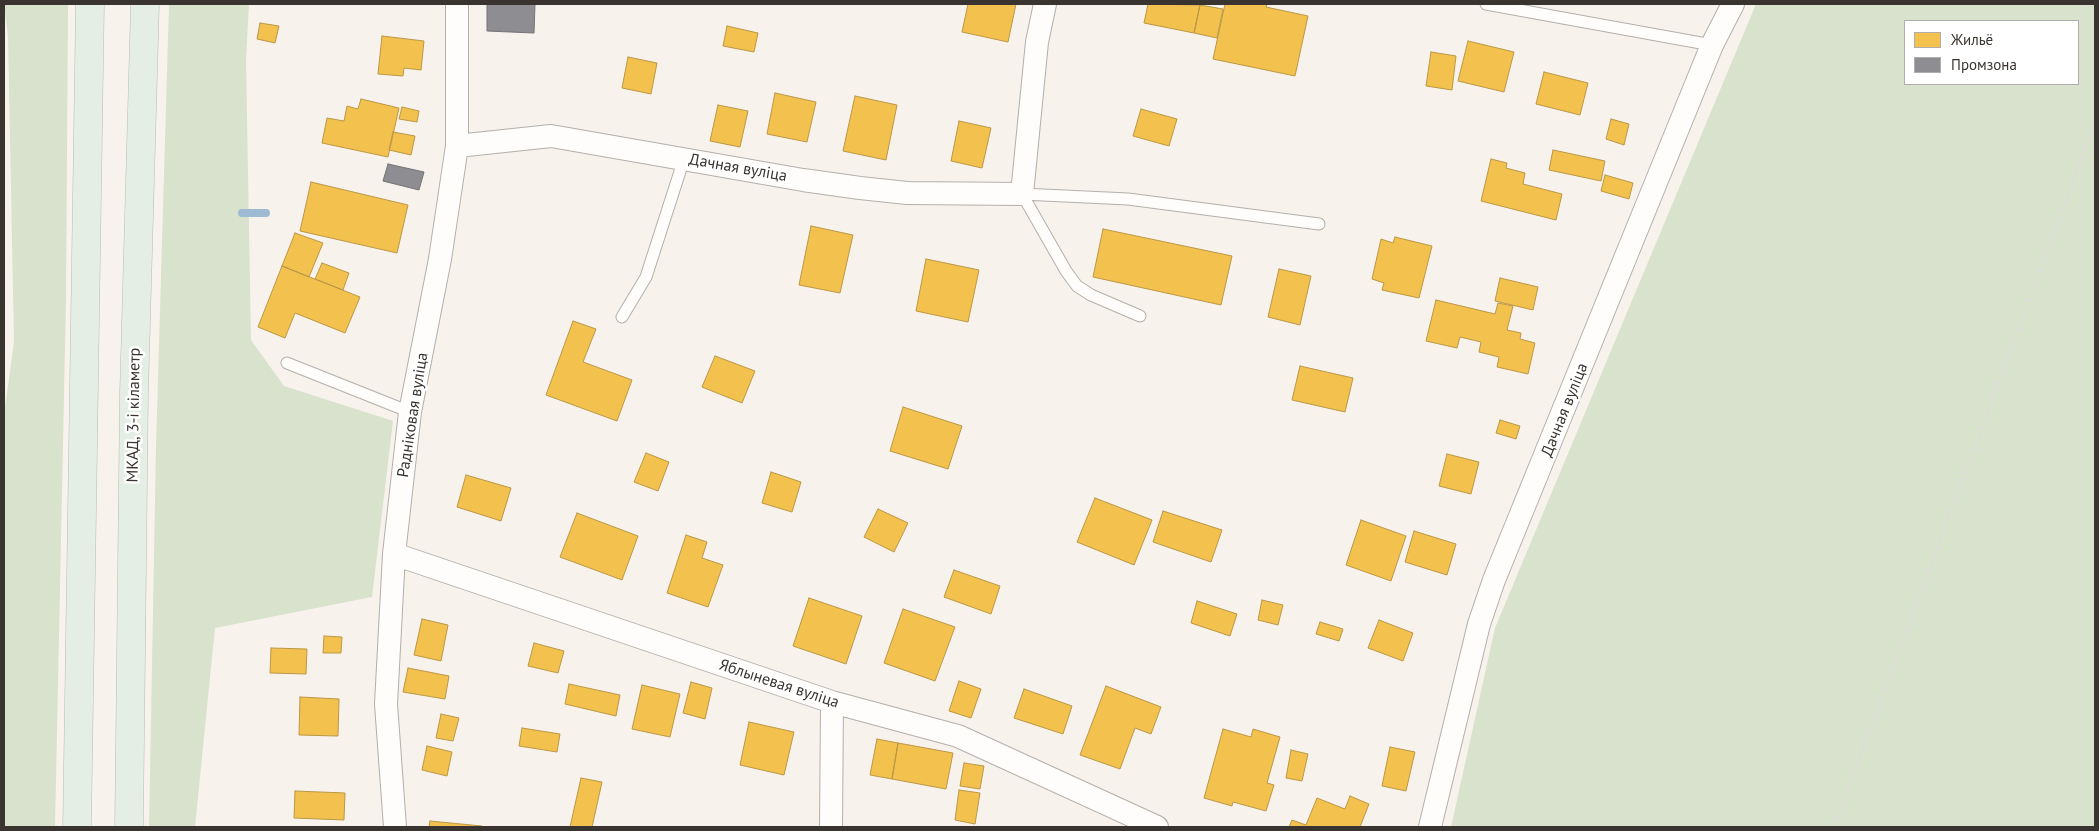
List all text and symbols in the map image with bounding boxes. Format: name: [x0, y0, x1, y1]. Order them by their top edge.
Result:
legend: [1904, 20, 2079, 85]
text: Жильё: [1951, 30, 1993, 49]
text: Промзона: [1951, 55, 2017, 74]
street label: Дачная вуліца: [687, 150, 789, 186]
street label: МКАД, 3-і кіламетр: [123, 347, 145, 483]
street label: Радніковая вуліца: [394, 351, 432, 479]
street label: Дачная вуліца: [1538, 360, 1592, 460]
street label: Яблыневая вуліца: [717, 656, 841, 712]

